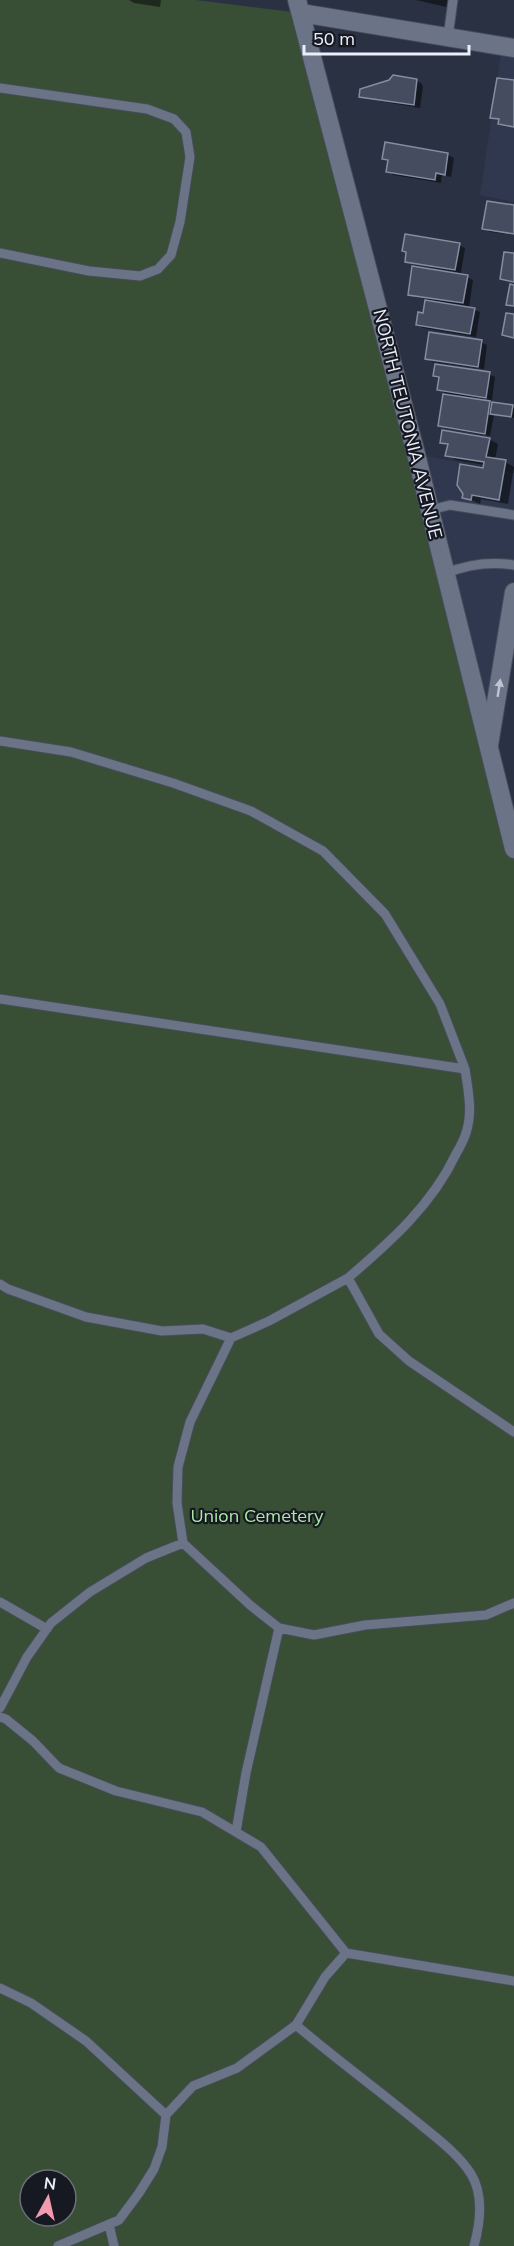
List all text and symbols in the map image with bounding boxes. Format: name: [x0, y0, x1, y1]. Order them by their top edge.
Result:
scale bar: [304, 18, 469, 56]
text: 50 m: [313, 27, 355, 50]
street label: NORTH TEUTONIA AVENUE: [368, 307, 448, 541]
one-way arrow: [494, 678, 503, 697]
park label: Union Cemetery: [190, 1504, 324, 1527]
north arrow: [18, 2168, 78, 2228]
text: N: [43, 2172, 57, 2194]

